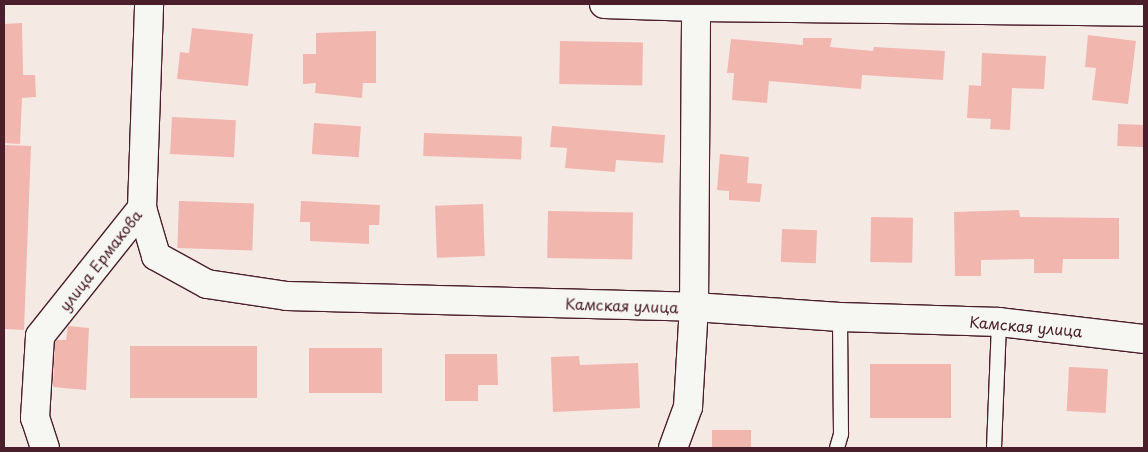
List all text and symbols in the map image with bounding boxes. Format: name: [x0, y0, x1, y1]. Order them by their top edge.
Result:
street label: улица Ермакова: [55, 206, 145, 314]
street label: Камская улица: [565, 294, 679, 316]
street label: Камская улица: [968, 312, 1084, 340]

